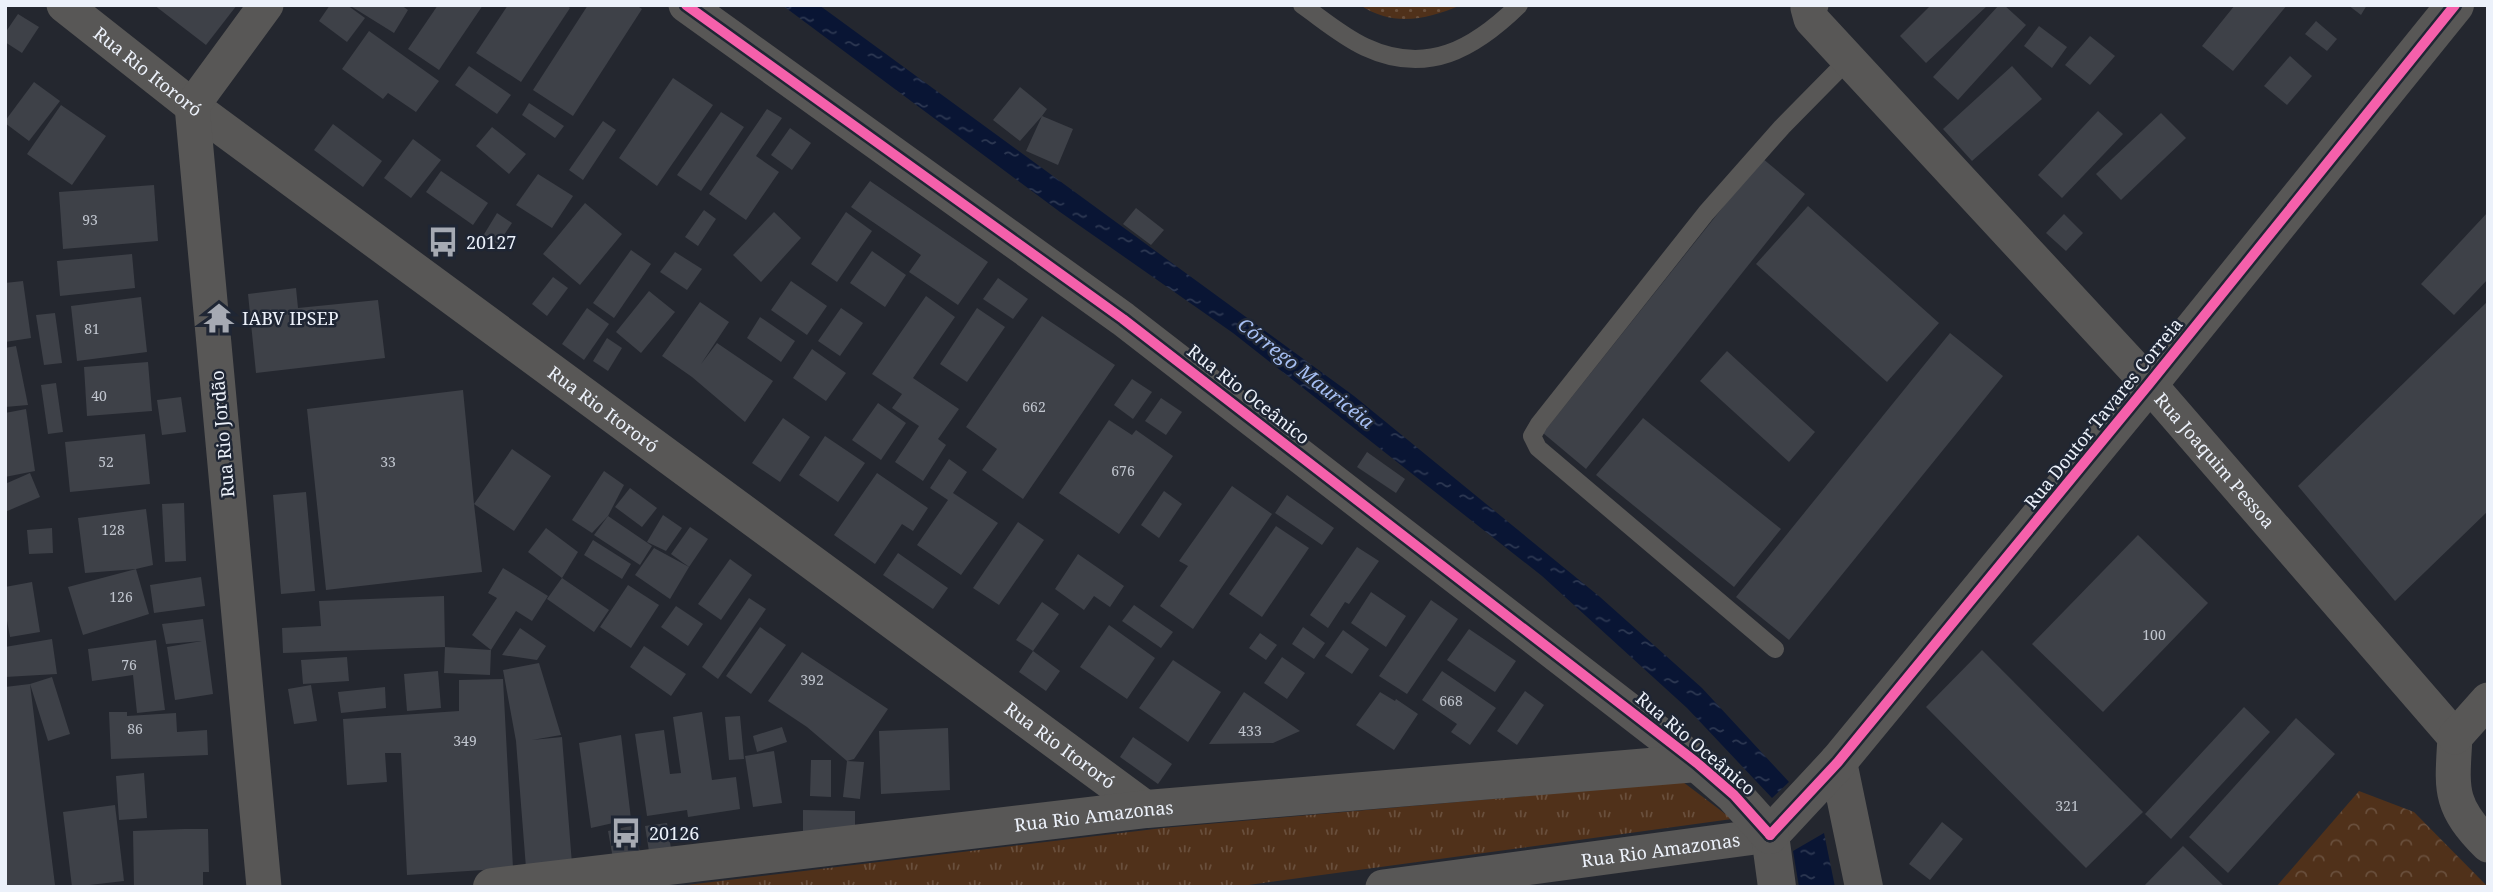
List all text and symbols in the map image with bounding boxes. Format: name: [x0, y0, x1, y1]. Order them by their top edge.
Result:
street label: Rua Rio Itororó: [89, 21, 207, 122]
house number: 93: [82, 210, 98, 229]
bus stop icon: 20127: [426, 225, 460, 259]
place label: 20127: [466, 230, 516, 254]
temple icon: IABV IPSEP: [202, 301, 236, 335]
place label: IABV IPSEP: [242, 306, 339, 330]
water label: Córrego Mauricéia: [1232, 312, 1380, 434]
street label: Rua Doutor Tavares Correia: [2019, 313, 2187, 513]
house number: 81: [84, 319, 100, 338]
street label: Rua Rio Oceânico: [1183, 339, 1315, 449]
street label: Rua Rio Itororó: [543, 360, 664, 458]
street label: Rua Rio Jordão: [204, 369, 240, 499]
house number: 40: [91, 386, 107, 405]
street label: Rua Joaquim Pessoa: [2150, 387, 2281, 533]
house number: 662: [1022, 397, 1046, 416]
house number: 52: [98, 452, 114, 471]
house number: 33: [380, 452, 396, 471]
house number: 676: [1111, 461, 1135, 480]
house number: 128: [101, 520, 125, 539]
house number: 126: [109, 587, 133, 606]
house number: 100: [2142, 625, 2166, 644]
house number: 76: [121, 655, 137, 674]
house number: 392: [800, 670, 824, 689]
street label: Rua Rio Oceânico: [1631, 686, 1761, 800]
house number: 668: [1439, 691, 1463, 710]
street label: Rua Rio Itororó: [1000, 696, 1120, 794]
house number: 86: [127, 719, 143, 738]
house number: 433: [1238, 721, 1262, 740]
house number: 349: [453, 731, 477, 750]
street label: Rua Rio Amazonas: [1013, 795, 1174, 837]
house number: 321: [2055, 796, 2079, 815]
bus stop icon: 20126: [609, 816, 643, 850]
place label: 20126: [649, 821, 699, 845]
street label: Rua Rio Amazonas: [1580, 827, 1741, 872]

